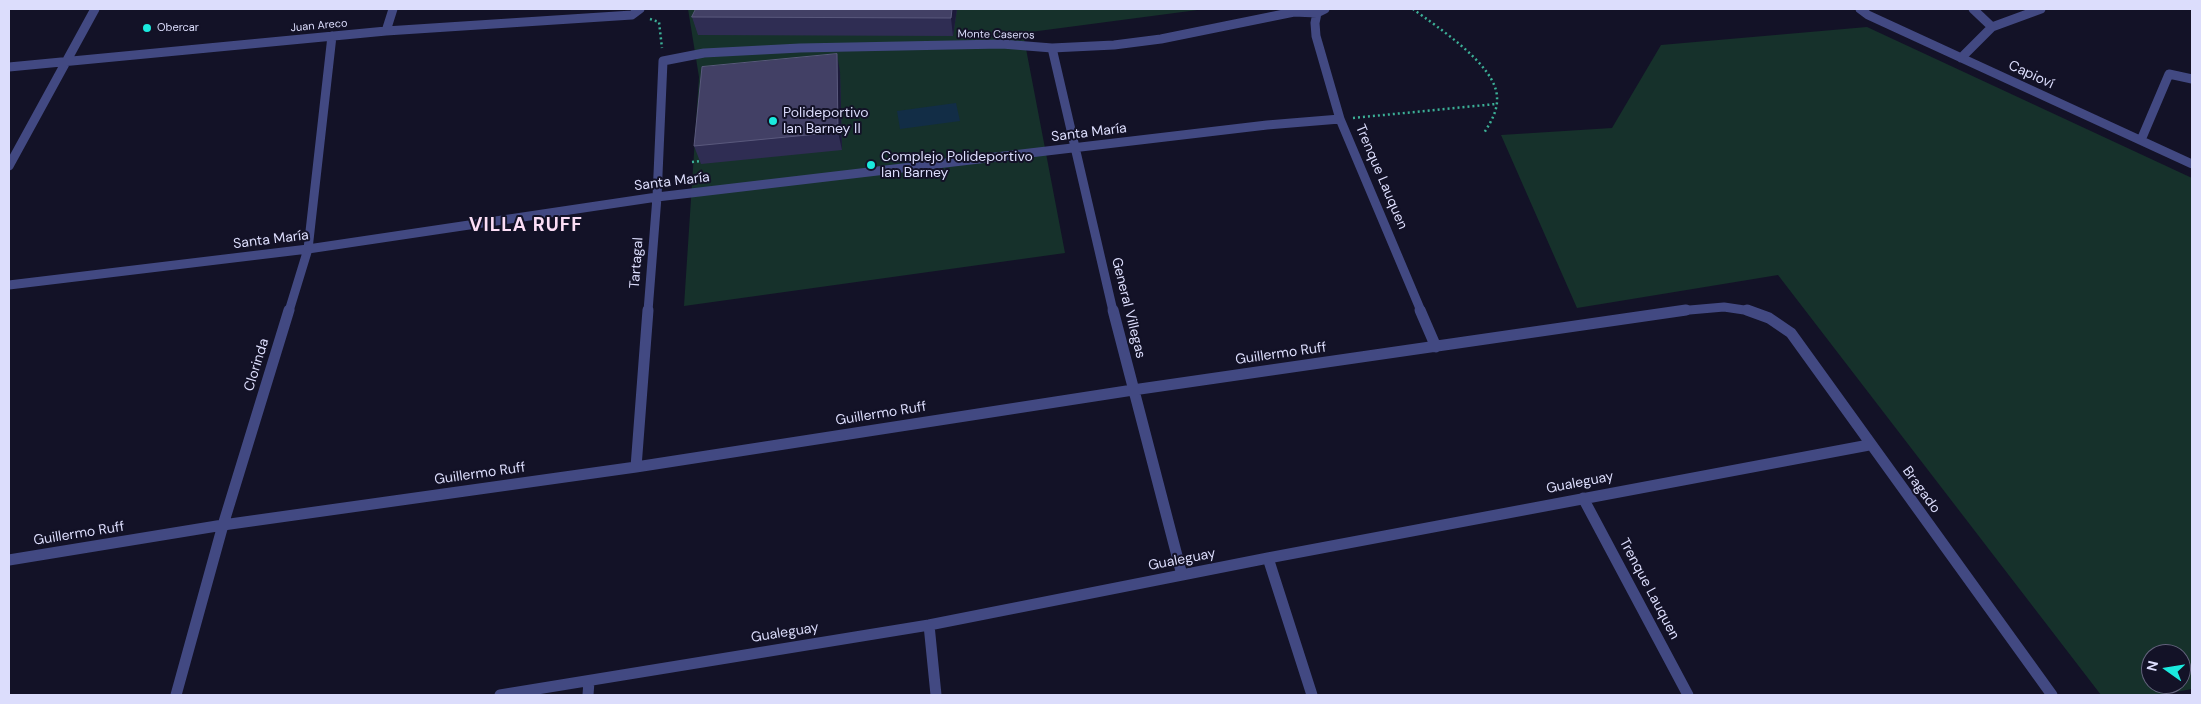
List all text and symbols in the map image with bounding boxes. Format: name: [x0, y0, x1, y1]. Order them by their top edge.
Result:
street label: Juan Areco: [290, 17, 348, 35]
place label: Obercar: [157, 21, 199, 35]
marker: Obercar: [141, 22, 153, 34]
street label: Monte Caseros: [957, 28, 1035, 42]
street label: Capioví: [2006, 57, 2056, 93]
place label: Polideportivo Ian Barney II: [783, 105, 869, 138]
marker: Polideportivo Ian Barney II: [767, 115, 779, 127]
street label: Santa María: [1050, 120, 1128, 146]
street label: Trenque Lauquen: [1351, 122, 1411, 232]
place label: Complejo Polideportivo Ian Barney: [881, 149, 1033, 182]
marker: Complejo Polideportivo Ian Barney: [865, 159, 877, 171]
street label: Santa María: [633, 169, 711, 195]
district label: VILLA RUFF: [468, 215, 584, 237]
street label: Santa María: [232, 227, 310, 253]
street label: Tartagal: [627, 237, 647, 289]
street label: General Villegas: [1107, 256, 1149, 360]
street label: Clorinda: [241, 337, 273, 393]
street label: Guillermo Ruff: [1234, 339, 1328, 369]
street label: Guillermo Ruff: [834, 399, 928, 429]
street label: Guillermo Ruff: [433, 459, 527, 489]
street label: Bragado: [1898, 463, 1944, 517]
street label: Gualeguay: [1545, 468, 1615, 498]
street label: Guillermo Ruff: [32, 519, 126, 549]
street label: Trenque Lauquen: [1615, 536, 1683, 642]
street label: Gualeguay: [1147, 545, 1217, 575]
street label: Gualeguay: [750, 619, 820, 647]
north arrow: [2141, 644, 2191, 694]
text: N: [2142, 659, 2162, 673]

